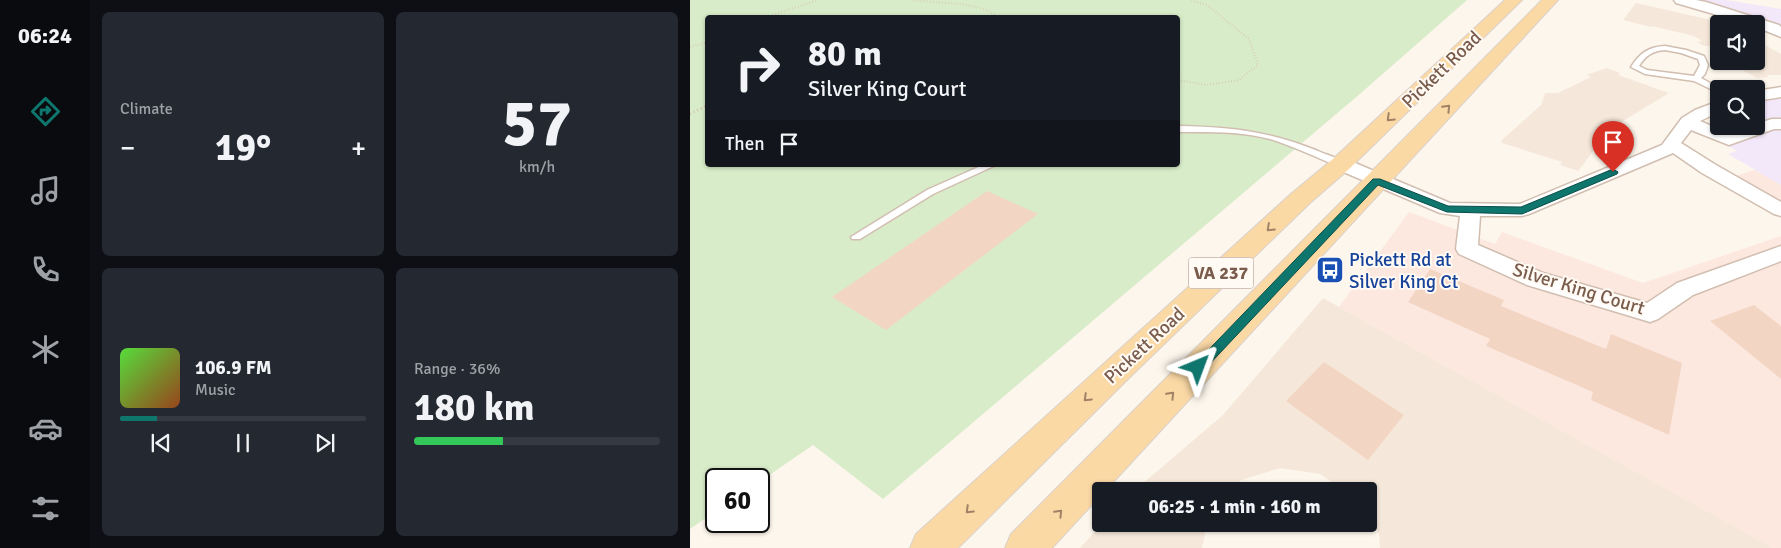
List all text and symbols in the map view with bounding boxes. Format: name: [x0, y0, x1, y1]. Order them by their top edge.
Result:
map controls: [1710, 15, 1765, 135]
button: sound: [1710, 15, 1765, 70]
text: 06:24: [18, 22, 72, 49]
street label: Pickett Road: [1397, 26, 1487, 114]
text: 80 m: [808, 32, 882, 75]
icon: right: [725, 35, 790, 100]
text: Silver King Court: [808, 75, 966, 102]
button: search: [1710, 80, 1765, 135]
text: 57: [502, 84, 572, 164]
icon: directions: [28, 94, 63, 129]
text: Climate: [120, 99, 173, 119]
one-way arrow: [1441, 105, 1450, 114]
one-way arrow: [1386, 112, 1395, 121]
pin: [1592, 121, 1634, 172]
text: 19°: [215, 124, 271, 171]
icon: arrive: [1599, 128, 1627, 156]
icon: arrive: [775, 130, 803, 158]
text: −: [120, 131, 135, 165]
text: +: [351, 131, 366, 165]
text: Then: [725, 132, 765, 156]
text: km/h: [519, 157, 555, 177]
icon: music: [28, 173, 63, 208]
one-way arrow: [1267, 222, 1276, 231]
place label: Pickett Rd at Silver King Ct: [1349, 248, 1459, 294]
icon: phone: [28, 252, 63, 287]
bus stop icon: Pickett Rd at Silver King Ct: [1315, 255, 1345, 285]
street label: Silver King Court: [1510, 257, 1648, 321]
road number: VA 237: [1188, 258, 1254, 288]
street label: Pickett Road: [1099, 302, 1190, 389]
icon: climate: [28, 332, 63, 367]
position arrow: [1171, 340, 1223, 392]
text: 106.9 FM: [195, 356, 272, 380]
text: Range · 36%: [414, 359, 500, 379]
text: Music: [195, 380, 236, 400]
text: 180 km: [414, 384, 535, 431]
one-way arrow: [1084, 392, 1093, 401]
one-way arrow: [1165, 392, 1174, 401]
icon: car: [28, 411, 63, 446]
icon: previous: [147, 429, 175, 457]
icon: pause: [229, 429, 257, 457]
icon: next: [311, 429, 339, 457]
speed limit sign: 60: [705, 468, 770, 533]
icon: filters: [28, 491, 63, 526]
text: 06:25 · 1 min · 160 m: [1148, 495, 1321, 519]
one-way arrow: [966, 504, 975, 513]
one-way arrow: [1053, 509, 1062, 518]

